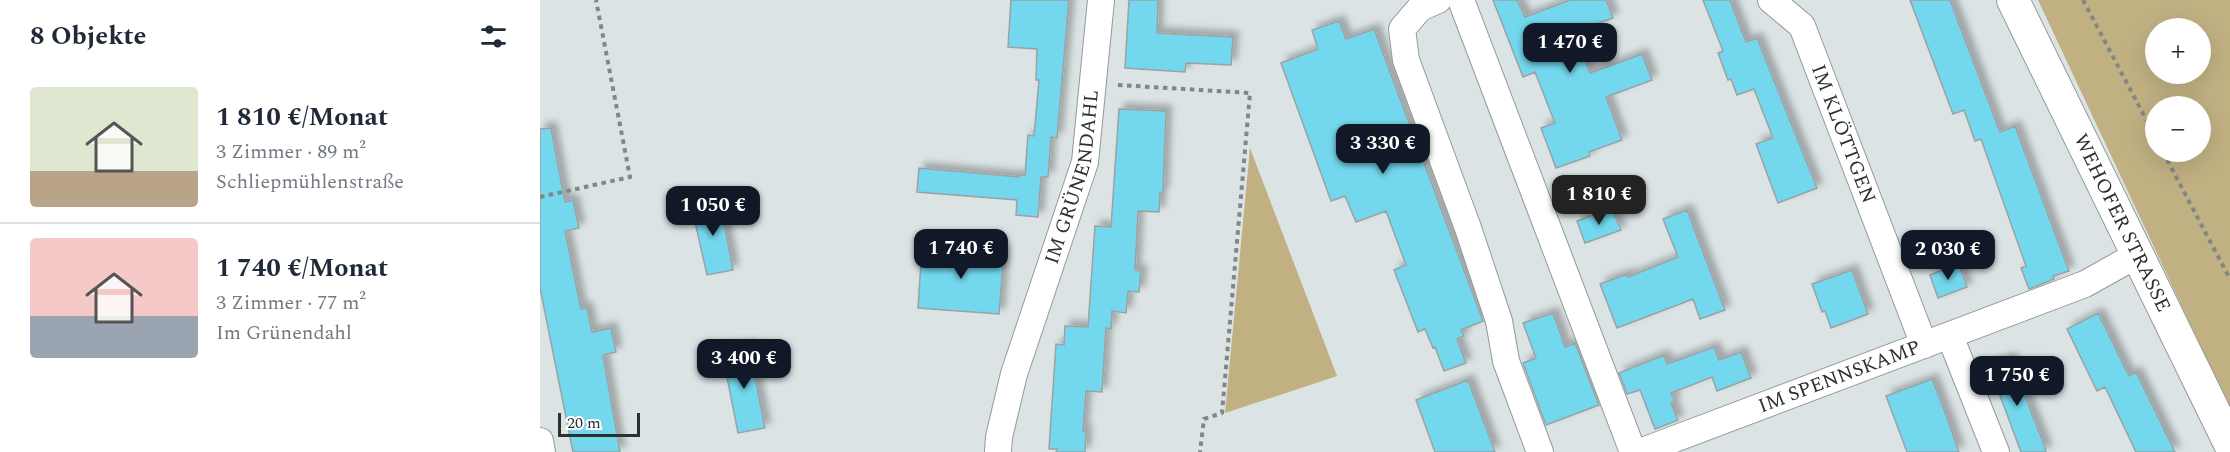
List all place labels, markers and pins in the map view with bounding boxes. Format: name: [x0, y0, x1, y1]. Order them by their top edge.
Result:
pin: 1 470 €: [1515, 23, 1625, 74]
pin: 3 330 €: [1328, 124, 1438, 175]
pin: 1 810 €: [1544, 175, 1654, 226]
pin: 1 050 €: [658, 186, 768, 237]
pin: 1 740 €: [906, 229, 1016, 280]
pin: 2 030 €: [1893, 230, 2003, 281]
pin: 3 400 €: [689, 339, 799, 390]
pin: 1 750 €: [1962, 356, 2072, 407]

